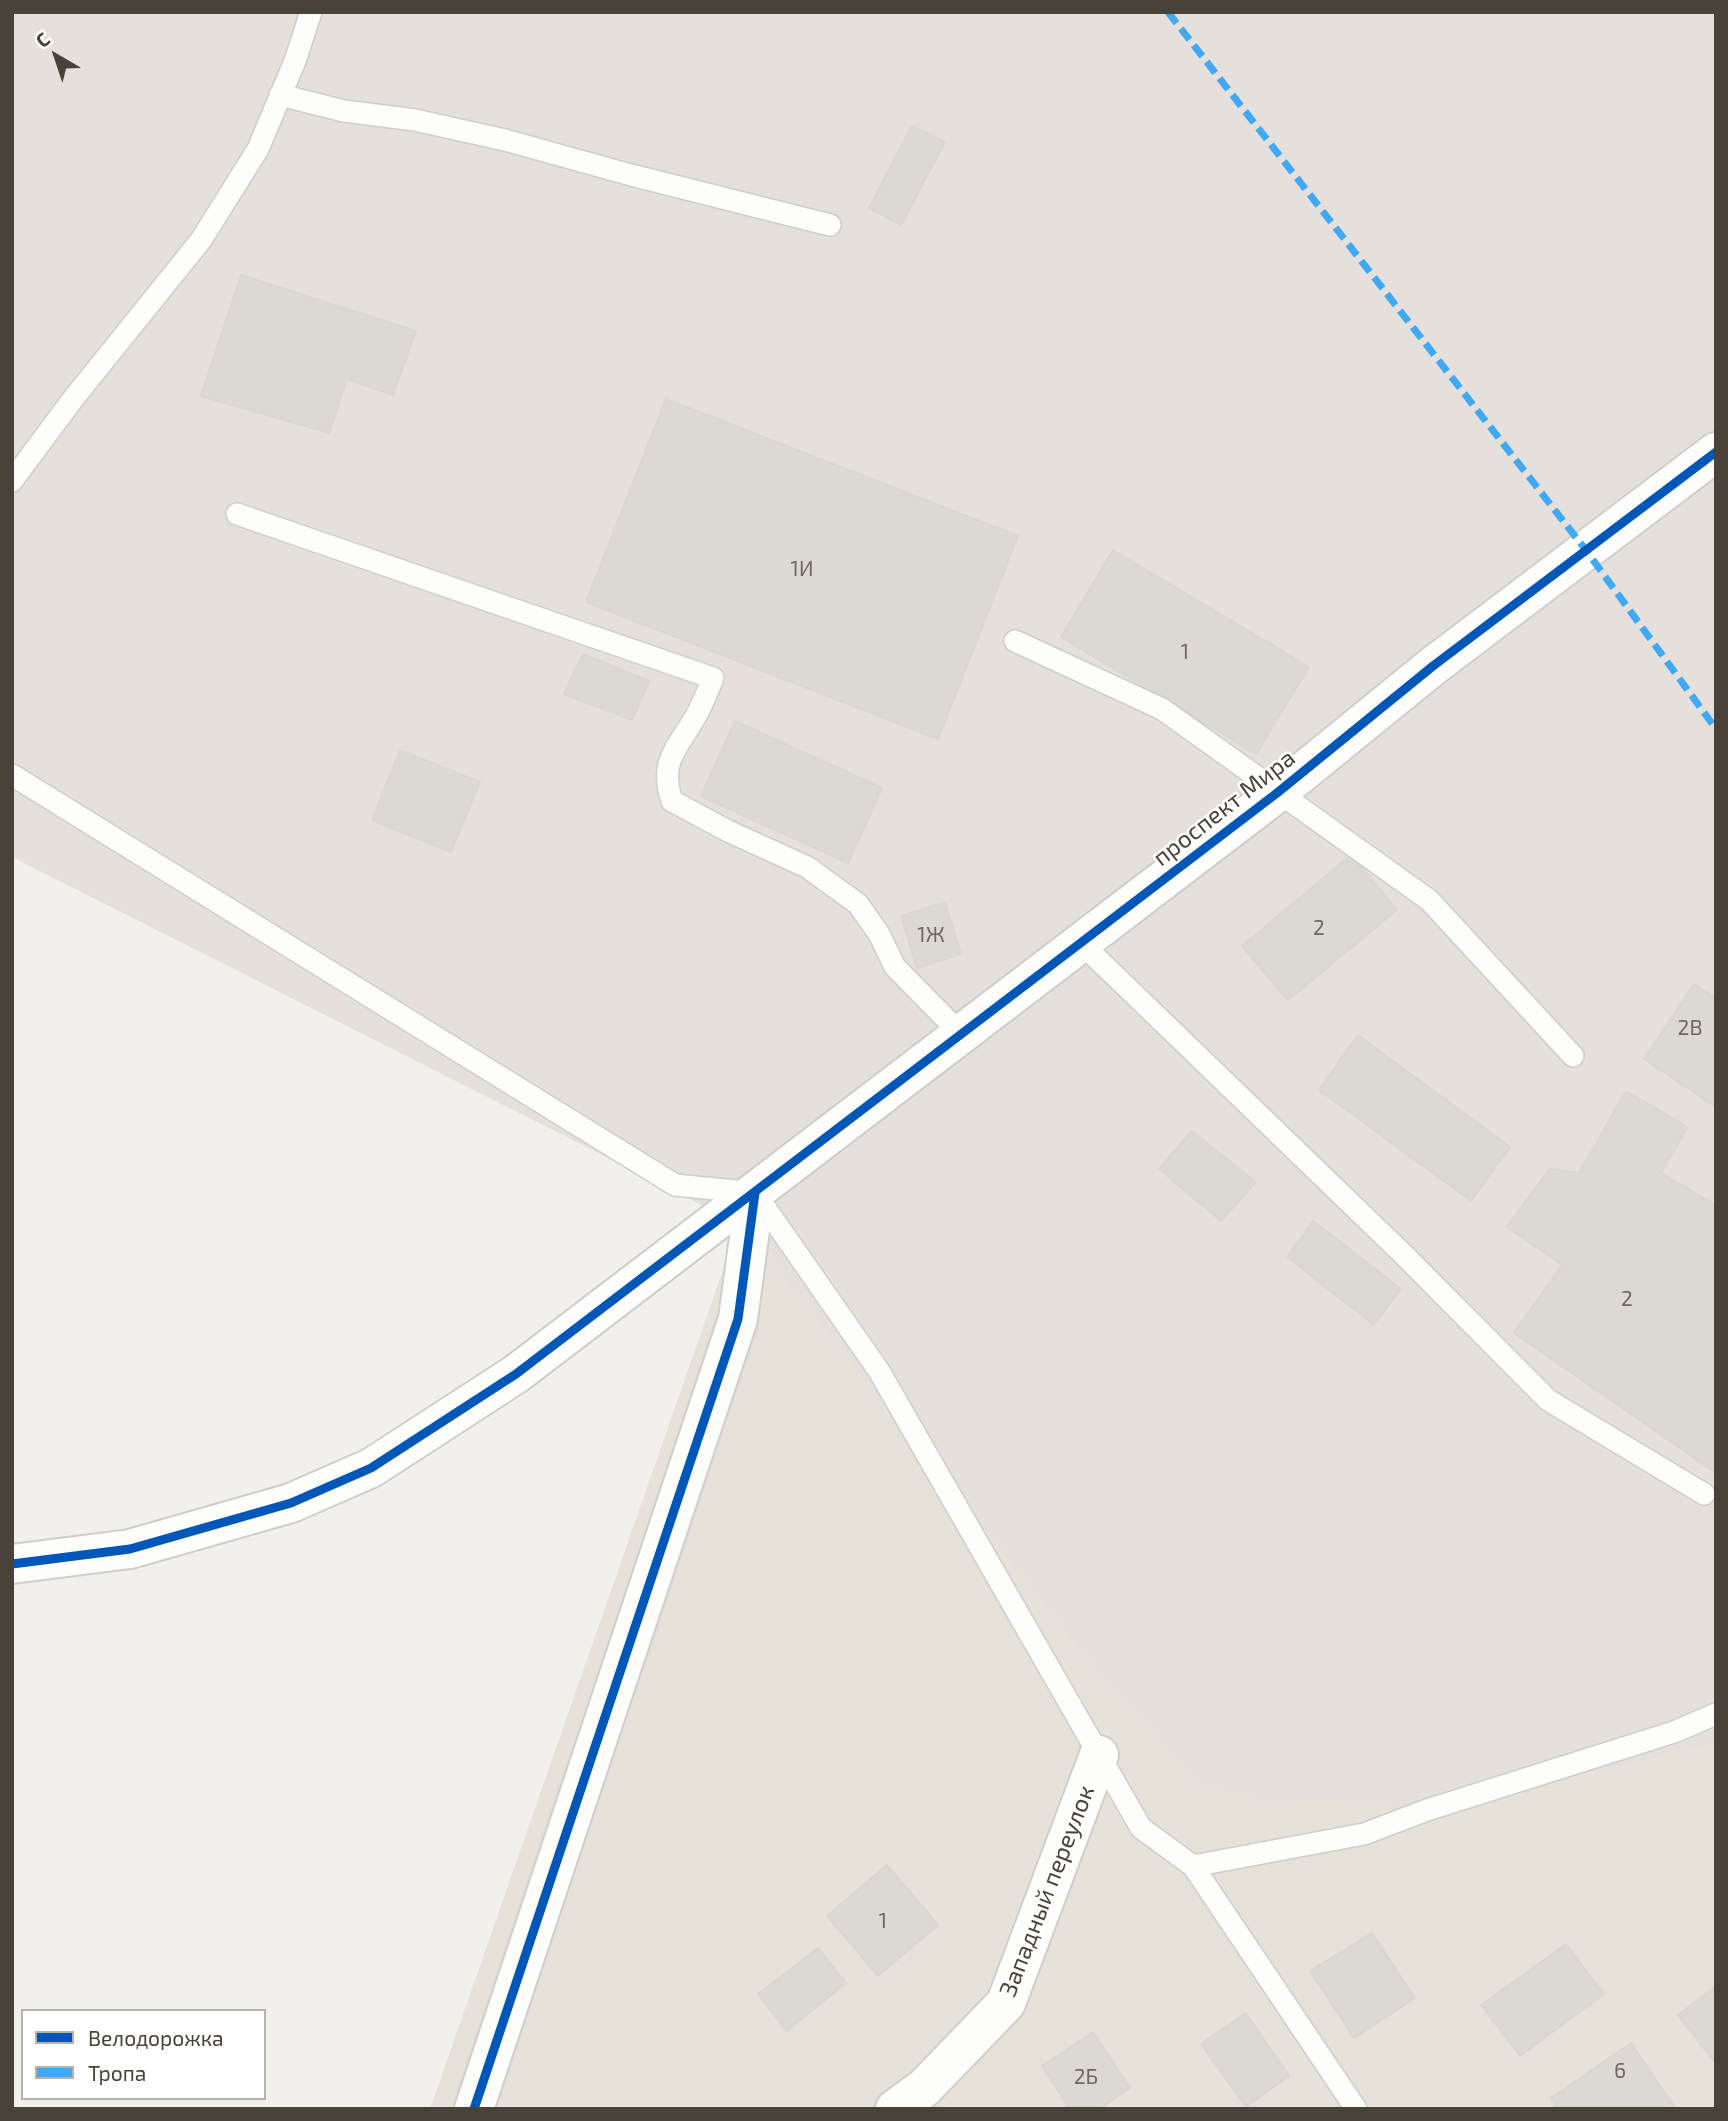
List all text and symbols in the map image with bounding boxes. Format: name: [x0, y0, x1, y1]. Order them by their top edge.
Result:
north arrow: [21, 21, 91, 91]
text: С: [31, 27, 54, 52]
house number: 1И: [791, 556, 813, 582]
house number: 1: [1181, 639, 1189, 665]
street label: проспект Мира: [1147, 744, 1301, 872]
house number: 2: [1313, 915, 1325, 941]
house number: 1Ж: [917, 922, 945, 948]
house number: 2В: [1678, 1015, 1702, 1041]
house number: 2: [1621, 1286, 1633, 1312]
street label: Западный переулок: [993, 1781, 1101, 2001]
house number: 1: [879, 1908, 887, 1934]
legend: [21, 2009, 266, 2100]
text: Велодорожка: [88, 2025, 224, 2050]
house number: 6: [1614, 2058, 1626, 2084]
text: Тропа: [88, 2060, 146, 2085]
house number: 2Б: [1074, 2064, 1098, 2090]

